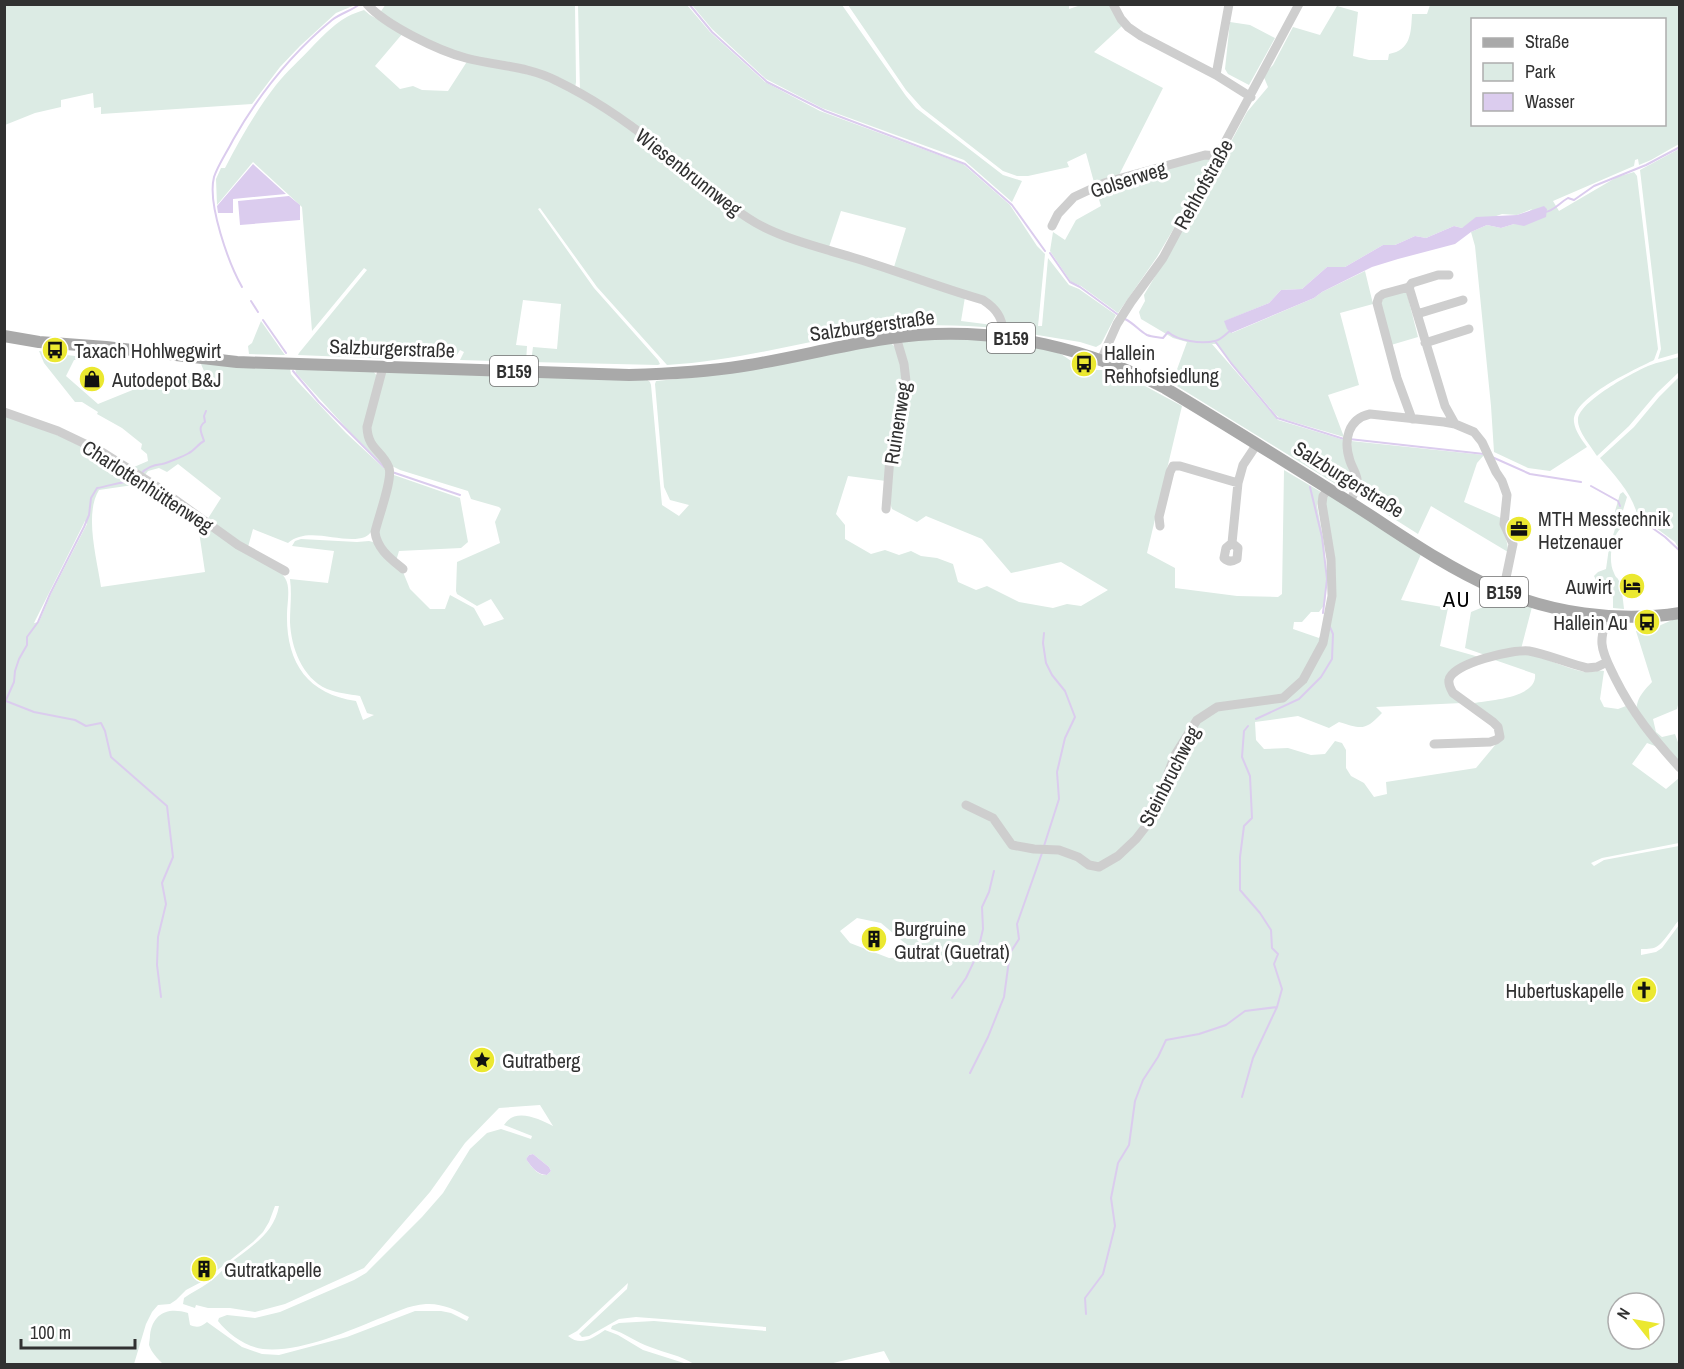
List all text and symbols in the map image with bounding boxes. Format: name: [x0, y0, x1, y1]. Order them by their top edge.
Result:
legend: [1471, 18, 1666, 126]
text: Straße: [1525, 29, 1569, 54]
text: Park: [1525, 59, 1556, 84]
text: Wasser: [1525, 89, 1575, 114]
street label: Wiesenbrunnweg: [630, 122, 748, 222]
street label: Rehhofstraße: [1167, 134, 1239, 234]
street label: Golserweg: [1087, 154, 1169, 204]
street label: Salzburgerstraße: [808, 303, 936, 347]
road number: B159: [987, 323, 1035, 353]
street label: Salzburgerstraße: [329, 332, 455, 364]
bus stop icon: Taxach Hohlwegwirt: [40, 335, 70, 365]
place label: Taxach Hohlwegwirt: [74, 337, 221, 364]
place label: Hallein Rehhofsiedlung: [1104, 339, 1219, 389]
bus stop icon: Hallein Rehhofsiedlung: [1069, 349, 1099, 379]
road number: B159: [490, 356, 538, 386]
shop icon: Autodepot B&J: [77, 364, 107, 394]
place label: Autodepot B&J: [111, 366, 221, 393]
street label: Ruinenweg: [877, 380, 917, 466]
street label: Charlottenhüttenweg: [77, 433, 219, 539]
street label: Salzburgerstraße: [1289, 434, 1409, 524]
place label: MTH Messtechnik Hetzenauer: [1538, 505, 1671, 555]
office icon: MTH Messtechnik Hetzenauer: [1504, 514, 1534, 544]
hotel icon: Auwirt: [1617, 571, 1647, 601]
place label: Auwirt: [1565, 573, 1612, 600]
road number: B159: [1480, 577, 1528, 607]
district label: AU: [1442, 584, 1471, 614]
bus stop icon: Hallein Au: [1632, 607, 1662, 637]
place label: Hallein Au: [1553, 609, 1628, 636]
street label: Steinbruchweg: [1132, 721, 1206, 831]
place label: Burgruine Gutrat (Guetrat): [894, 915, 1010, 965]
building icon: Burgruine Gutrat (Guetrat): [859, 924, 889, 954]
church icon: Hubertuskapelle: [1629, 975, 1659, 1005]
place label: Hubertuskapelle: [1506, 977, 1624, 1004]
place icon: Gutratberg: [467, 1045, 497, 1075]
place label: Gutratberg: [502, 1047, 580, 1074]
building icon: Gutratkapelle: [189, 1254, 219, 1284]
place label: Gutratkapelle: [224, 1256, 322, 1283]
north arrow: [1606, 1291, 1666, 1351]
text: N: [1611, 1304, 1635, 1323]
scale bar: [21, 1312, 135, 1350]
text: 100 m: [30, 1320, 71, 1345]

